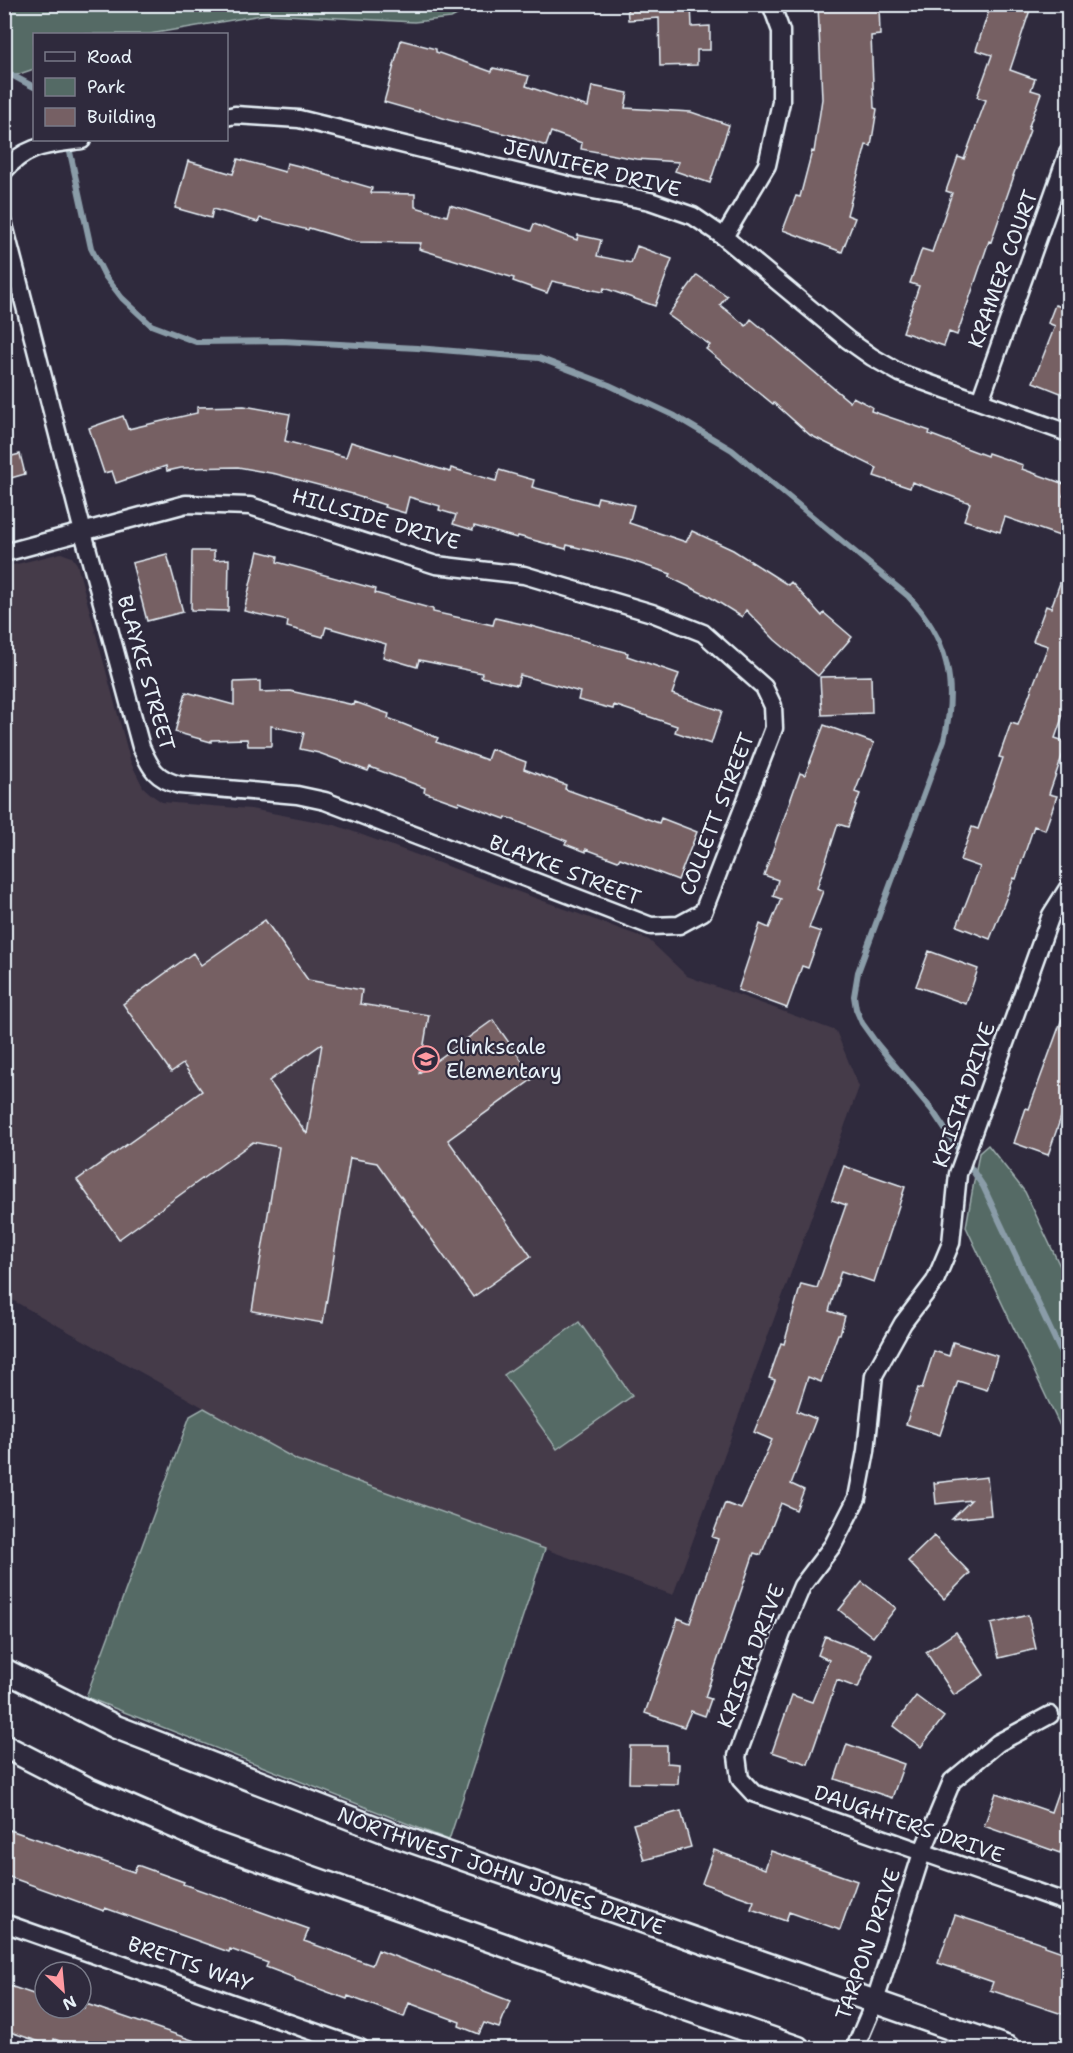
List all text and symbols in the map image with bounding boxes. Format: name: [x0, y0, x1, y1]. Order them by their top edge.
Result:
legend: [33, 33, 228, 141]
text: Road: [87, 45, 132, 69]
text: Park: [87, 75, 126, 99]
text: Building: [87, 105, 156, 129]
street label: JENNIFER DRIVE: [500, 132, 684, 204]
street label: KRAMER COURT: [961, 186, 1045, 352]
street label: HILLSIDE DRIVE: [289, 482, 463, 556]
street label: BLAYKE STREET: [110, 592, 182, 754]
street label: COLLETT STREET: [673, 729, 761, 899]
street label: BLAYKE STREET: [485, 828, 645, 912]
street label: KRISTA DRIVE: [926, 1019, 1002, 1171]
place label: Clinkscale Elementary: [446, 1033, 562, 1085]
school or university icon: Clinkscale Elementary: [411, 1044, 441, 1074]
street label: KRISTA DRIVE: [711, 1580, 791, 1732]
street label: DAUGHTERS DRIVE: [810, 1778, 1008, 1870]
street label: NORTHWEST JOHN JONES DRIVE: [333, 1800, 669, 1942]
street label: TARPON DRIVE: [829, 1865, 907, 2023]
street label: BRETTS WAY: [124, 1930, 256, 1998]
north arrow: [33, 1960, 93, 2020]
text: N: [59, 1991, 80, 2015]

